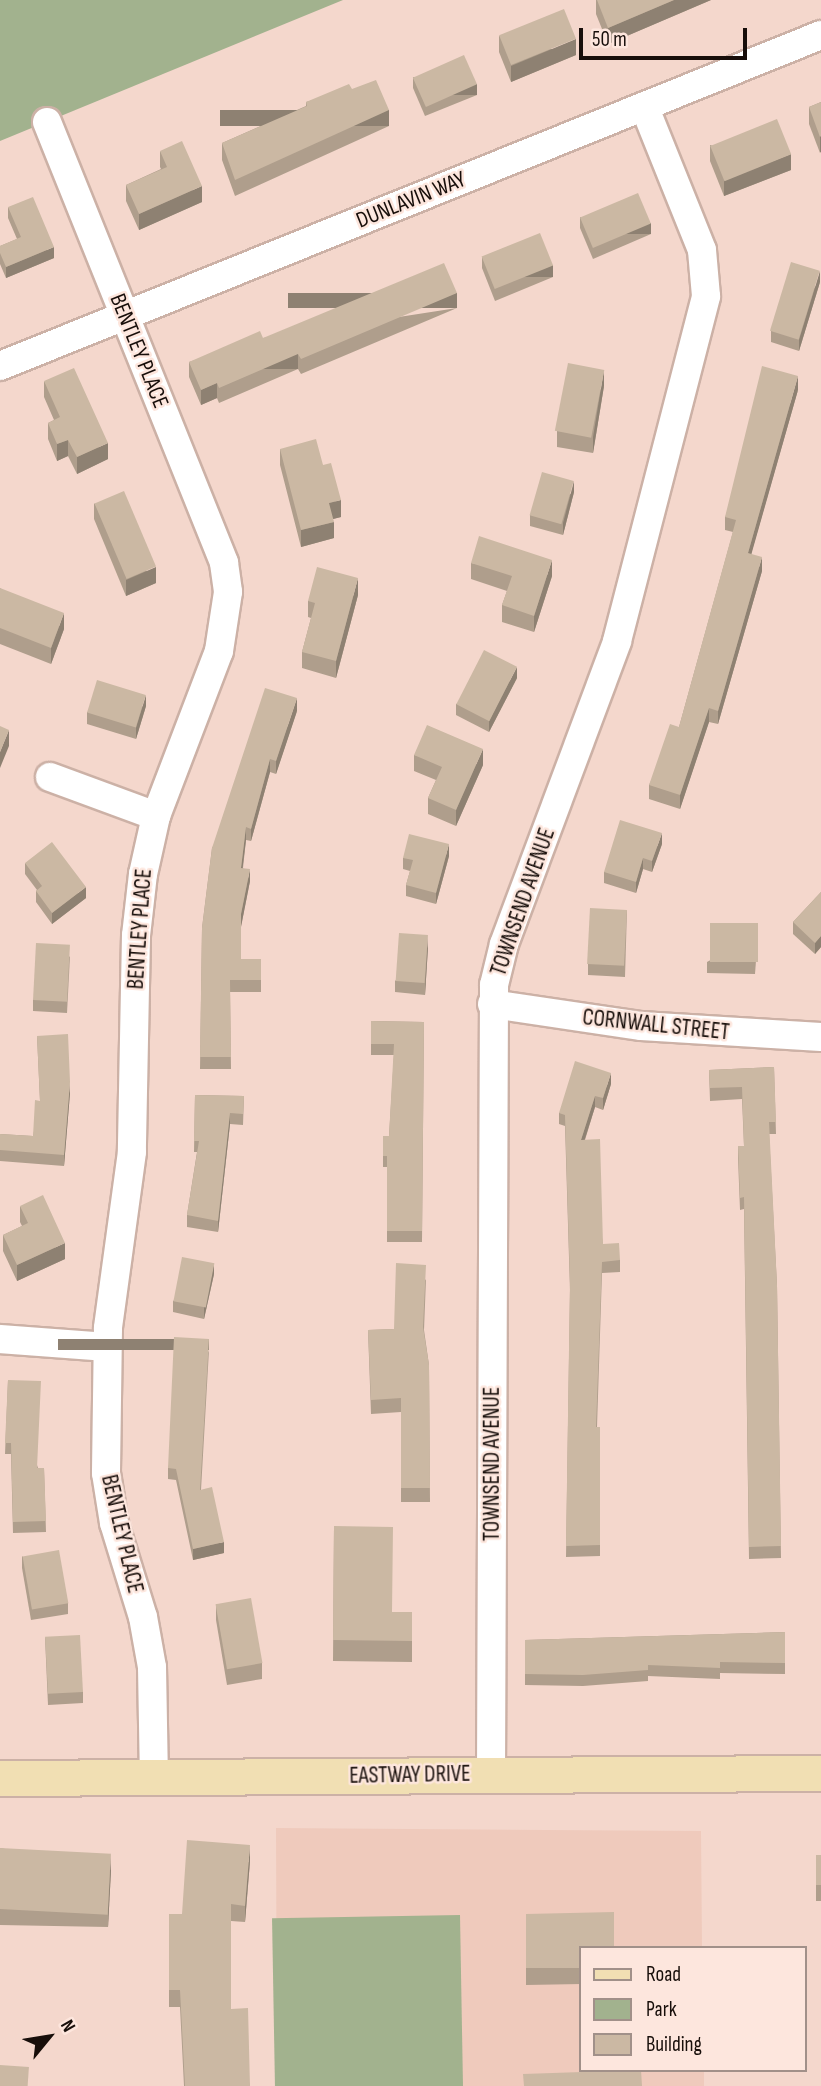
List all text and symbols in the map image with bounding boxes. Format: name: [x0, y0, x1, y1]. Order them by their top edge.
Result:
scale bar: [583, 14, 751, 58]
text: 50 m: [592, 27, 627, 52]
street label: DUNLAVIN WAY: [352, 166, 470, 234]
street label: BENTLEY PLACE: [104, 290, 174, 412]
street label: TOWNSEND AVENUE: [485, 824, 561, 980]
street label: BENTLEY PLACE: [122, 868, 158, 990]
street label: CORNWALL STREET: [581, 1004, 731, 1046]
street label: TOWNSEND AVENUE: [478, 1387, 506, 1541]
street label: BENTLEY PLACE: [95, 1472, 149, 1596]
street label: EASTWAY DRIVE: [349, 1760, 471, 1790]
legend: [580, 1946, 807, 2072]
text: Road: [646, 1962, 681, 1987]
text: Park: [646, 1997, 677, 2022]
north arrow: [14, 2002, 84, 2072]
text: N: [55, 2016, 80, 2036]
text: Building: [646, 2032, 702, 2057]

